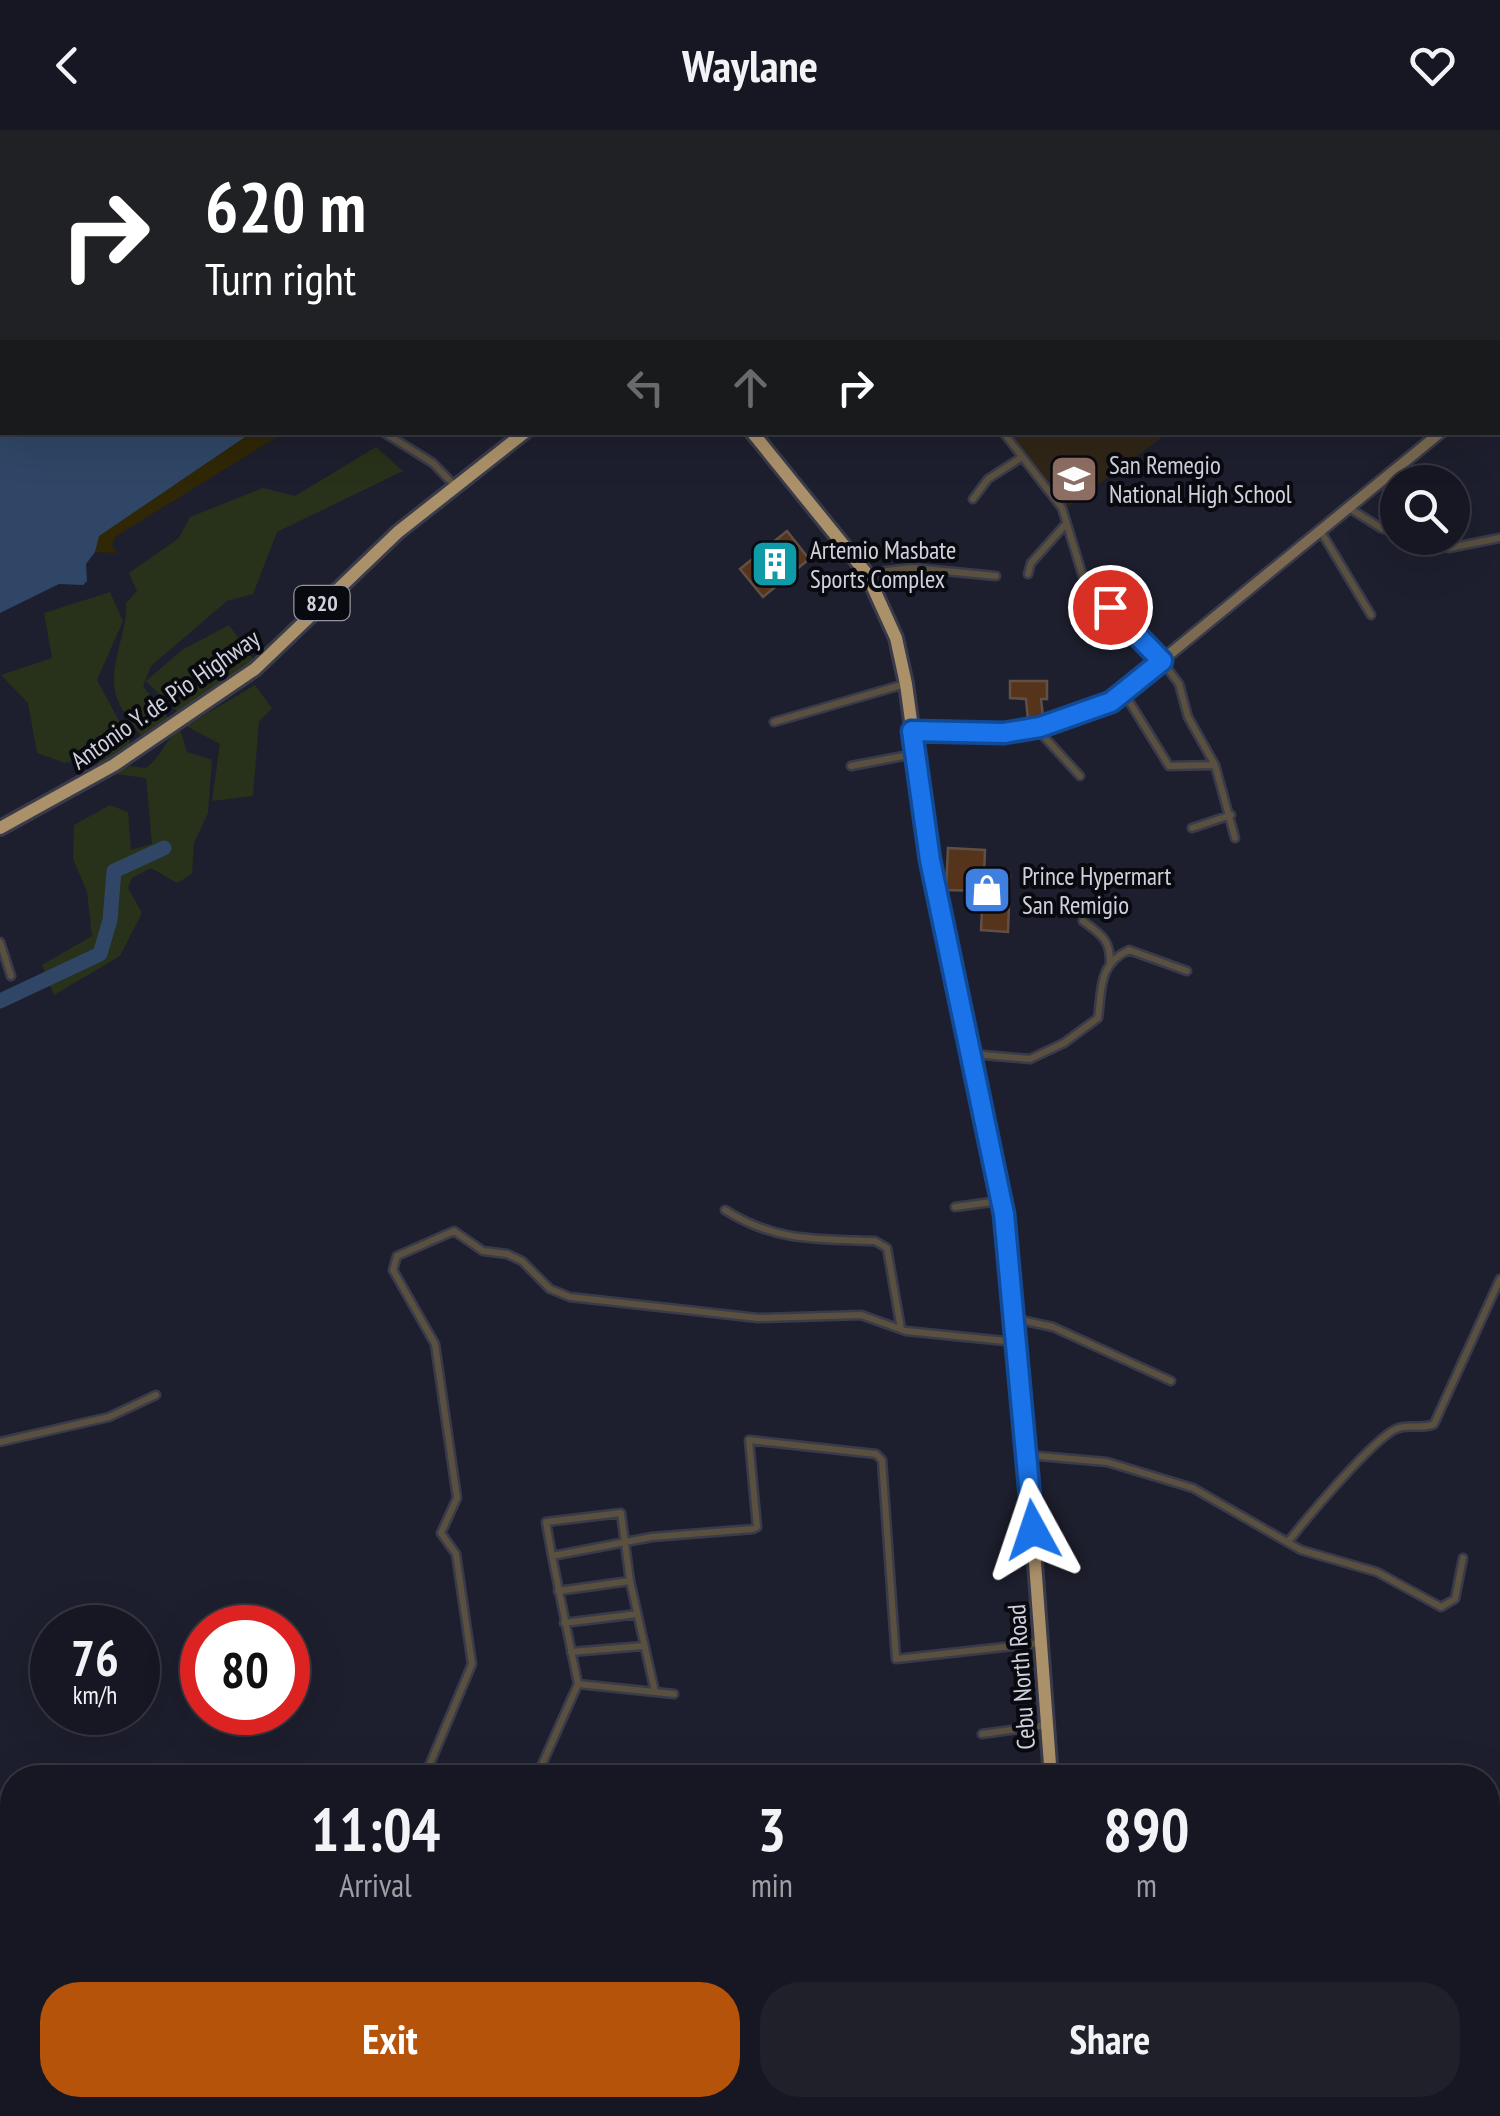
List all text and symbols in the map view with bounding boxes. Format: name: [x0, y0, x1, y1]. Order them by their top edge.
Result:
text: Waylane: [682, 36, 818, 94]
icon: back: [40, 38, 95, 93]
icon: heart: [1405, 38, 1460, 93]
text: 620 m: [205, 161, 366, 251]
icon: right: [40, 170, 170, 300]
text: Turn right: [205, 249, 356, 307]
icon: left: [618, 360, 673, 415]
icon: ahead: [723, 360, 778, 415]
icon: right: [828, 360, 883, 415]
place label: San Remegio National High School: [1109, 449, 1292, 510]
school or university icon: San Remegio National High School: [1048, 453, 1100, 505]
map controls: [1380, 465, 1470, 555]
button: search: [1380, 465, 1470, 555]
place label: Artemio Masbate Sports Complex: [810, 534, 956, 595]
building icon: Artemio Masbate Sports Complex: [749, 538, 801, 590]
pin: [1068, 565, 1153, 650]
icon: arrive: [1083, 580, 1138, 635]
road number: 820: [294, 586, 350, 620]
street label: Antonio Y. de Pio Highway: [64, 621, 266, 776]
place label: Prince Hypermart San Remigio: [1022, 860, 1172, 921]
shop icon: Prince Hypermart San Remigio: [961, 864, 1013, 916]
position arrow: [981, 1478, 1085, 1582]
street label: Cebu North Road: [1000, 1603, 1042, 1751]
speed limit sign: 80: [180, 1605, 310, 1735]
text: 76: [71, 1625, 119, 1690]
text: km/h: [73, 1679, 117, 1711]
text: 11:04: [311, 1790, 440, 1868]
text: 3: [758, 1790, 786, 1868]
text: 890: [1103, 1790, 1189, 1868]
text: Arrival: [339, 1864, 412, 1906]
text: min: [751, 1864, 793, 1906]
text: m: [1136, 1864, 1157, 1906]
button: Exit: [40, 1982, 740, 2097]
button: Share: [760, 1982, 1460, 2097]

